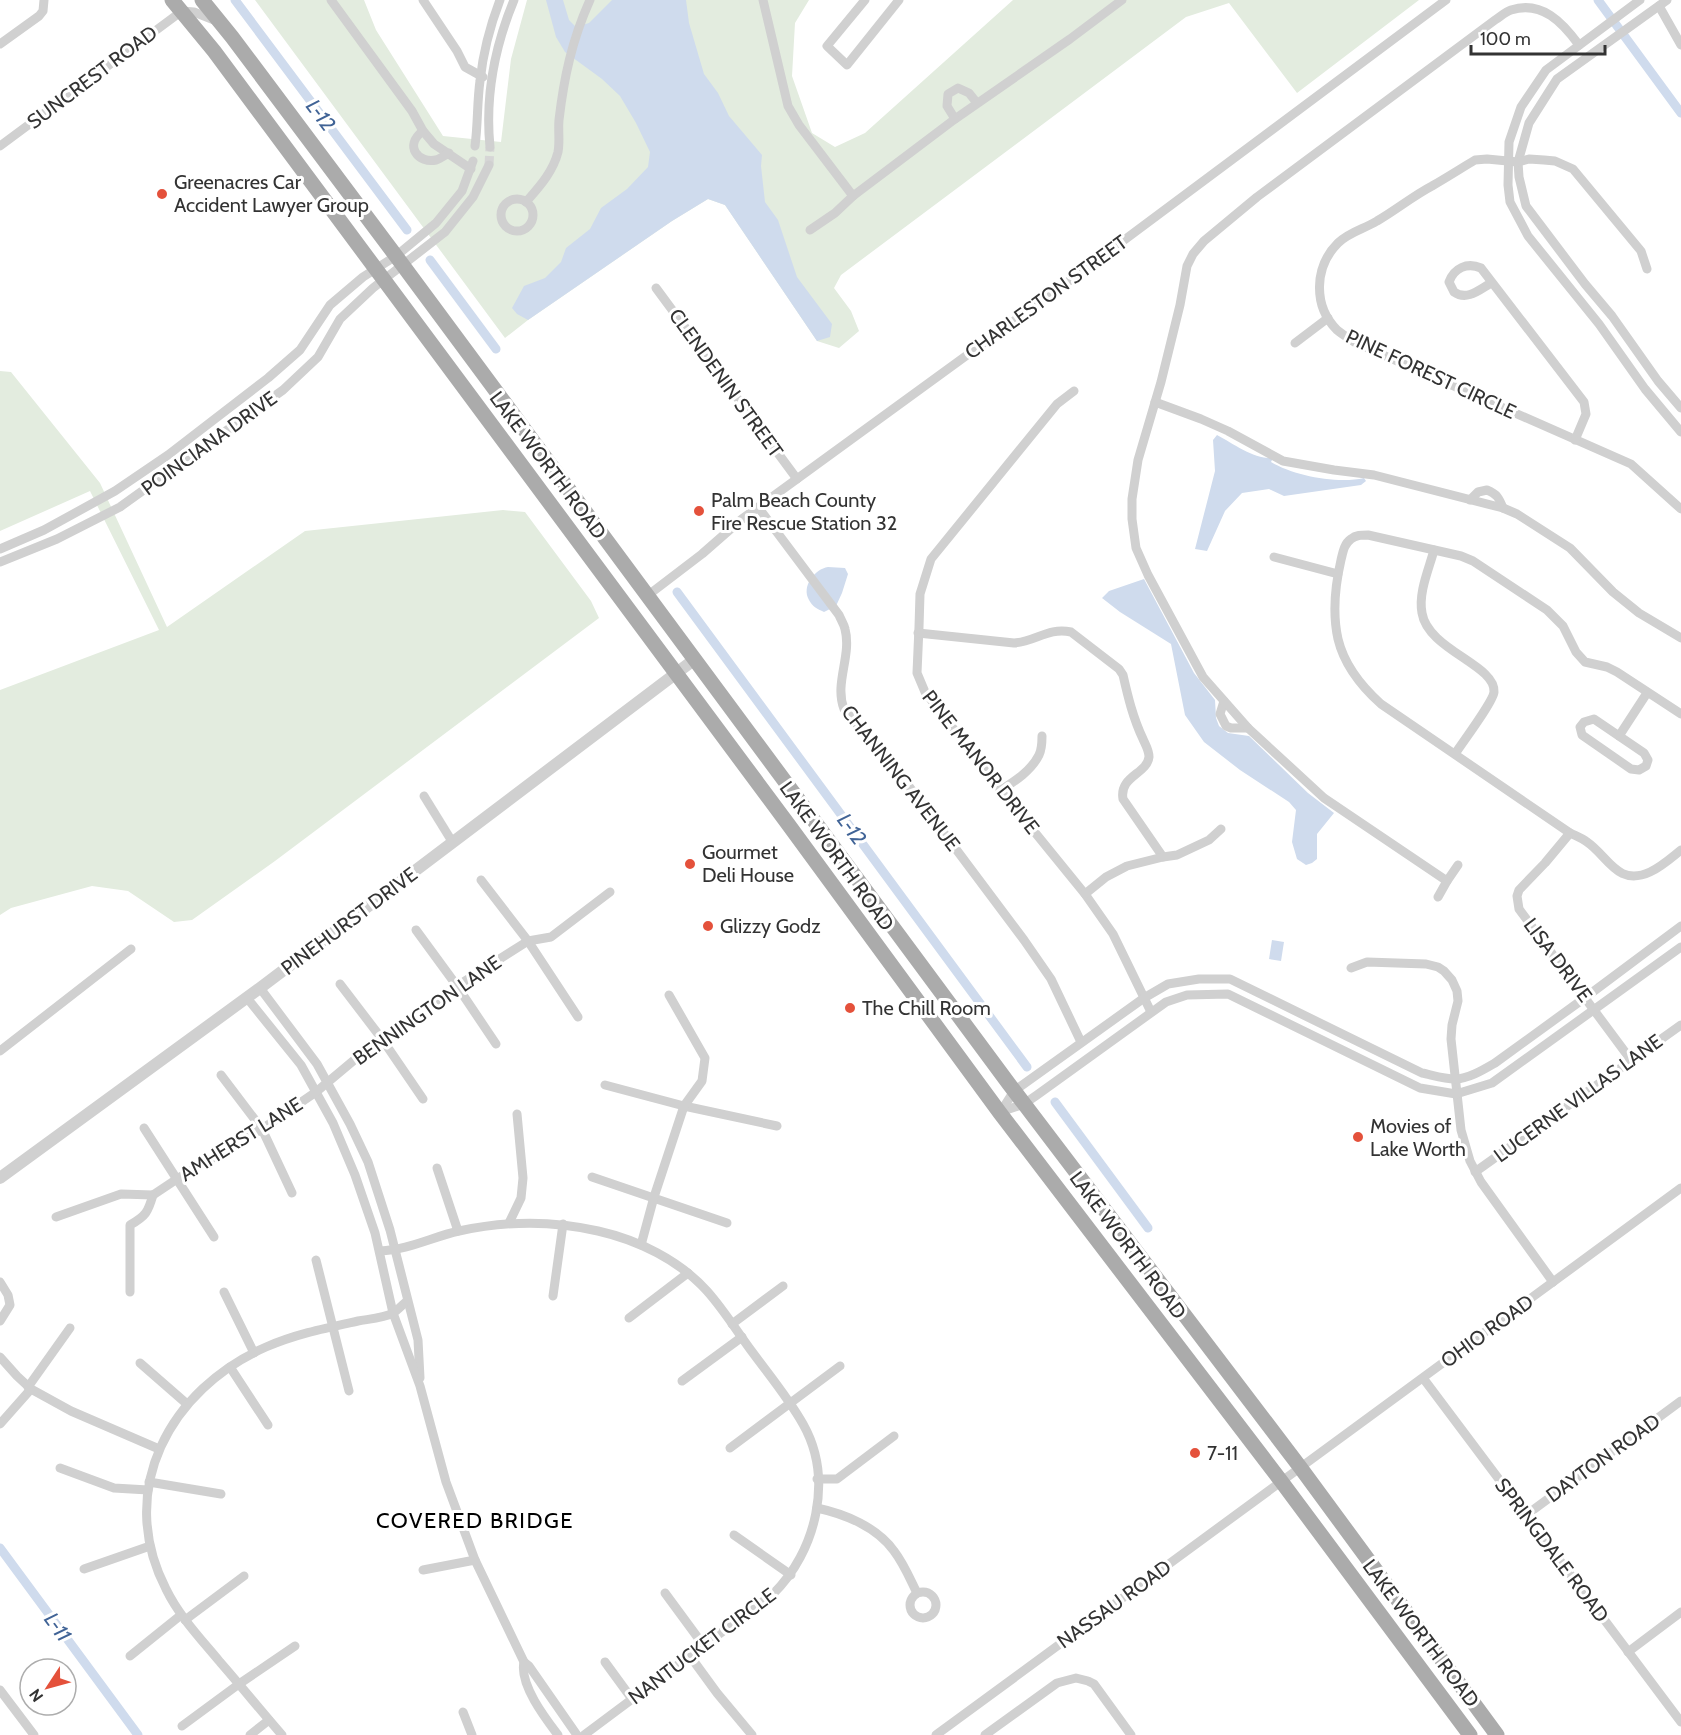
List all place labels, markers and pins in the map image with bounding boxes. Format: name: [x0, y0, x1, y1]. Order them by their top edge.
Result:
place label: Greenacres Car Accident Lawyer Group: [174, 170, 369, 217]
marker: Greenacres Car Accident Lawyer Group: [155, 187, 169, 201]
place label: Palm Beach County Fire Rescue Station 32: [711, 488, 897, 535]
marker: Palm Beach County Fire Rescue Station 32: [692, 504, 706, 518]
place label: Gourmet Deli House: [702, 840, 794, 887]
marker: Gourmet Deli House: [683, 857, 697, 871]
place label: Glizzy Godz: [720, 914, 821, 938]
marker: Glizzy Godz: [701, 919, 715, 933]
place label: The Chill Room: [862, 996, 991, 1020]
marker: The Chill Room: [843, 1001, 857, 1015]
place label: Movies of Lake Worth: [1370, 1114, 1466, 1161]
marker: Movies of Lake Worth: [1351, 1130, 1365, 1144]
place label: 7-11: [1207, 1441, 1238, 1465]
marker: 7-11: [1188, 1446, 1202, 1460]

